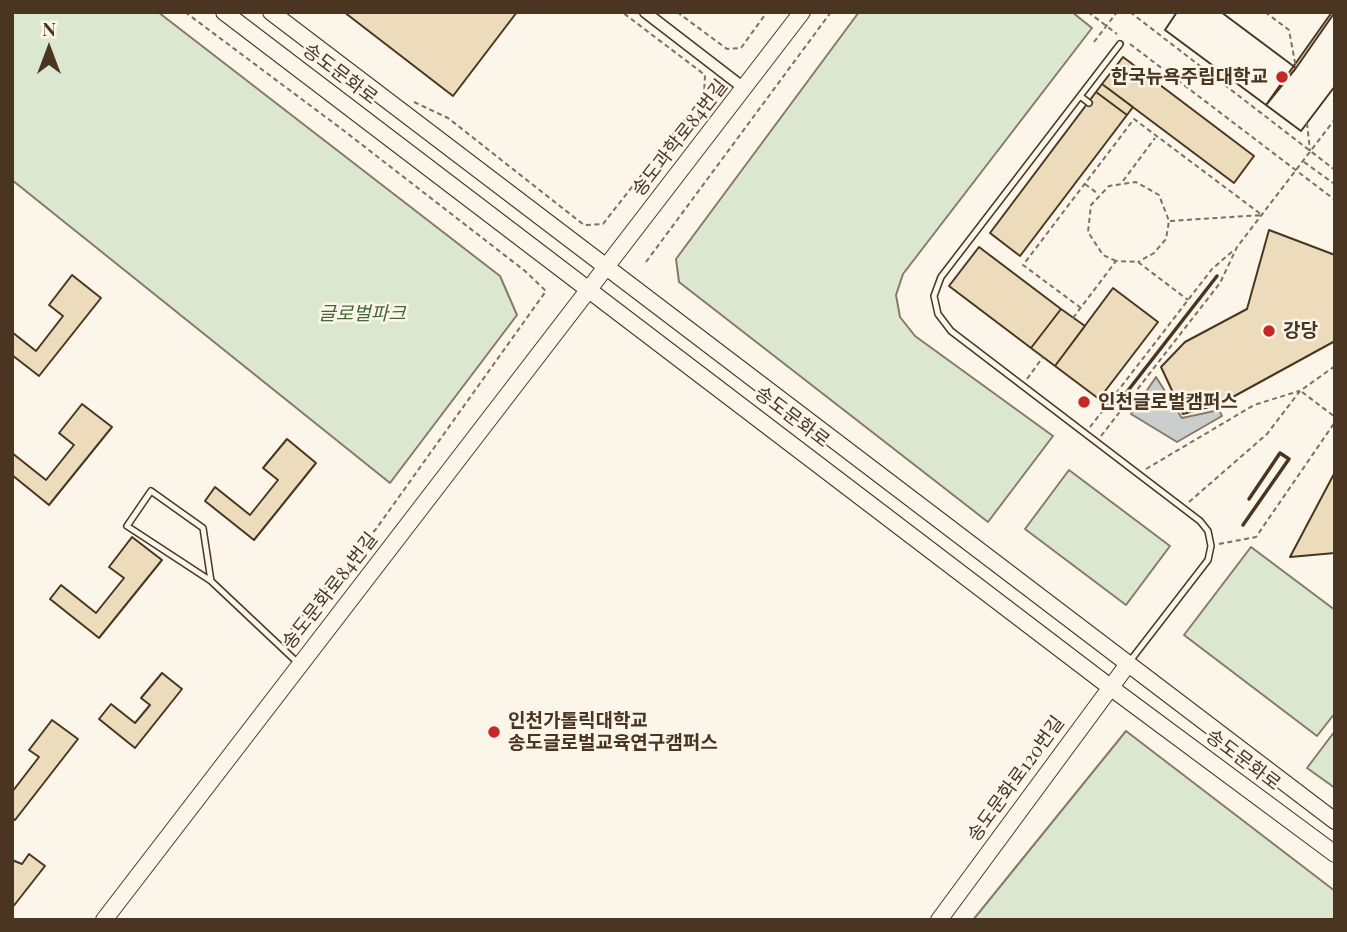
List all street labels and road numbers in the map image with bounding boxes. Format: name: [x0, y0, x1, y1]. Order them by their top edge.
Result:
street label: 송도문화로: [298, 39, 382, 109]
street label: 송도과학로84번길: [627, 75, 733, 201]
street label: 송도문화로: [750, 382, 834, 452]
street label: 송도문화로84번길: [277, 528, 383, 654]
street label: 송도문화로120번길: [963, 712, 1069, 846]
street label: 송도문화로: [1201, 725, 1285, 795]

